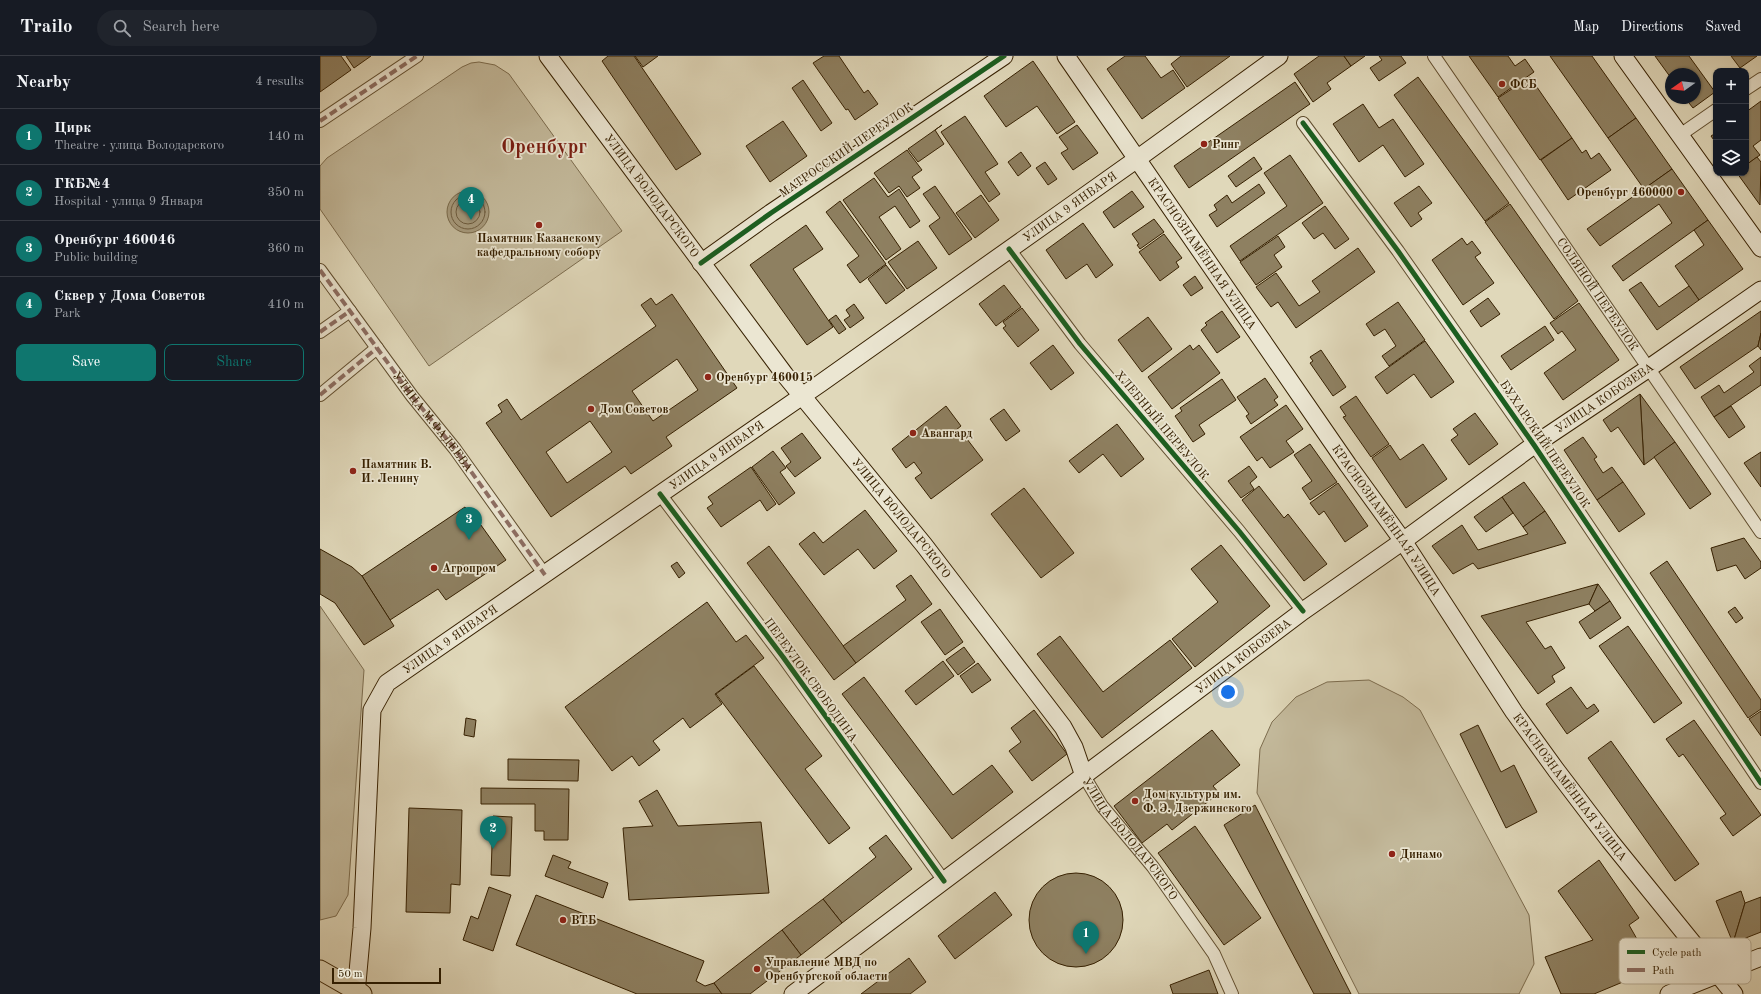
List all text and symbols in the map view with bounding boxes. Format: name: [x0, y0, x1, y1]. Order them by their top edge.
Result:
search box: [97, 10, 377, 46]
icon: search: [111, 17, 133, 39]
text: Trailo: [20, 18, 73, 37]
text: Search here: [143, 20, 219, 35]
text: Map: [1573, 20, 1599, 34]
text: Directions: [1621, 20, 1683, 34]
text: Saved: [1705, 20, 1741, 34]
north arrow: [1665, 68, 1701, 104]
map controls: [1713, 68, 1749, 176]
button: +: [1713, 68, 1749, 104]
text: Nearby: [16, 74, 71, 91]
text: 4 results: [255, 75, 304, 88]
marker: ФСБ: [1497, 79, 1507, 89]
place label: ФСБ: [1510, 79, 1537, 91]
street label: МАТРОССКИЙ ПЕРЕУЛОК: [776, 99, 916, 200]
button: −: [1713, 104, 1749, 140]
text: Цирк: [54, 121, 91, 136]
text: 1: [25, 130, 33, 143]
text: 140 m: [267, 130, 304, 143]
street label: УЛИЦА ВОЛОДАРСКОГО: [601, 132, 701, 260]
district label: Оренбург: [501, 138, 587, 158]
text: Theatre · улица Володарского: [54, 139, 224, 152]
marker: Ринг: [1199, 139, 1209, 149]
place label: Ринг: [1212, 139, 1239, 151]
button: layers: [1713, 140, 1749, 176]
street label: УЛИЦА 9 ЯНВАРЯ: [1021, 170, 1120, 245]
street label: КРАСНОЗНАМЁННАЯ УЛИЦА: [1145, 176, 1258, 332]
text: ГКБ№4: [54, 177, 110, 192]
text: 2: [25, 186, 33, 199]
text: 350 m: [267, 186, 304, 199]
pin: 4: [458, 187, 484, 220]
place label: Оренбург 460000: [1576, 187, 1673, 199]
marker: Оренбург 460000: [1676, 187, 1686, 197]
text: Hospital · улица 9 Января: [54, 195, 203, 208]
marker: Памятник Казанскому кафедральному собору: [534, 220, 544, 230]
text: Оренбург 460046: [54, 233, 175, 248]
place label: Памятник Казанскому кафедральному собору: [477, 233, 601, 259]
street label: СОЛЯНОЙ ПЕРЕУЛОК: [1554, 236, 1640, 354]
text: 3: [25, 242, 33, 255]
text: 360 m: [267, 242, 304, 255]
text: Public building: [54, 251, 138, 264]
text: Сквер у Дома Советов: [54, 289, 205, 304]
text: 4: [25, 298, 33, 311]
text: 410 m: [267, 298, 304, 311]
text: Park: [54, 307, 81, 320]
button: Save: [16, 344, 156, 381]
button: Share: [164, 344, 304, 381]
street label: УЛИЦА КОБОЗЕВА: [1554, 361, 1656, 436]
street label: ХЛЕБНЫЙ ПЕРЕУЛОК: [1112, 367, 1213, 483]
street label: УЛИЦА М.ФАДЕЕВА: [389, 370, 474, 475]
place label: Оренбург 460015: [716, 371, 813, 384]
marker: Оренбург 460015: [703, 372, 713, 382]
street label: БУХАРСКИЙ ПЕРЕУЛОК: [1497, 377, 1594, 511]
marker: Дом Советов: [586, 404, 596, 414]
place label: Дом Советов: [599, 404, 668, 416]
street label: УЛИЦА 9 ЯНВАРЯ: [668, 419, 767, 493]
marker: Авангард: [908, 428, 918, 438]
place label: Авангард: [921, 428, 973, 440]
street label: КРАСНОЗНАМЁННАЯ УЛИЦА: [1329, 443, 1442, 598]
street label: УЛИЦА ВОЛОДАРСКОГО: [849, 457, 952, 581]
place label: Памятник В. И. Ленину: [361, 459, 432, 485]
marker: Памятник В. И. Ленину: [348, 466, 358, 476]
pin: 3: [456, 507, 482, 540]
marker: Агропром: [429, 563, 439, 573]
place label: Агропром: [442, 563, 496, 575]
street label: УЛИЦА 9 ЯНВАРЯ: [401, 603, 500, 677]
street label: ПЕРЕУЛОК СВОБОДИНА: [761, 616, 859, 745]
street label: УЛИЦА КОБОЗЕВА: [1194, 617, 1294, 696]
your location: [1218, 682, 1238, 702]
street label: КРАСНОЗНАМЁННАЯ УЛИЦА: [1510, 711, 1629, 863]
street label: УЛИЦА ВОЛОДАРСКОГО: [1079, 776, 1179, 903]
place label: Дом культуры им. Ф. Э. Дзержинского: [1143, 789, 1252, 815]
marker: Дом культуры им. Ф. Э. Дзержинского: [1130, 796, 1140, 806]
pin: 2: [480, 816, 506, 849]
marker: Динамо: [1387, 849, 1397, 859]
place label: Динамо: [1400, 849, 1442, 861]
marker: ВТБ: [558, 915, 568, 925]
place label: ВТБ: [571, 915, 596, 927]
pin: 1: [1073, 921, 1099, 954]
legend: [1619, 938, 1751, 984]
text: Cycle path: [1652, 948, 1702, 959]
place label: Управление МВД по Оренбургской области: [765, 957, 888, 983]
marker: Управление МВД по Оренбургской области: [752, 964, 762, 974]
scale bar: [332, 966, 441, 985]
text: Path: [1652, 966, 1674, 977]
text: 50 m: [338, 969, 363, 980]

